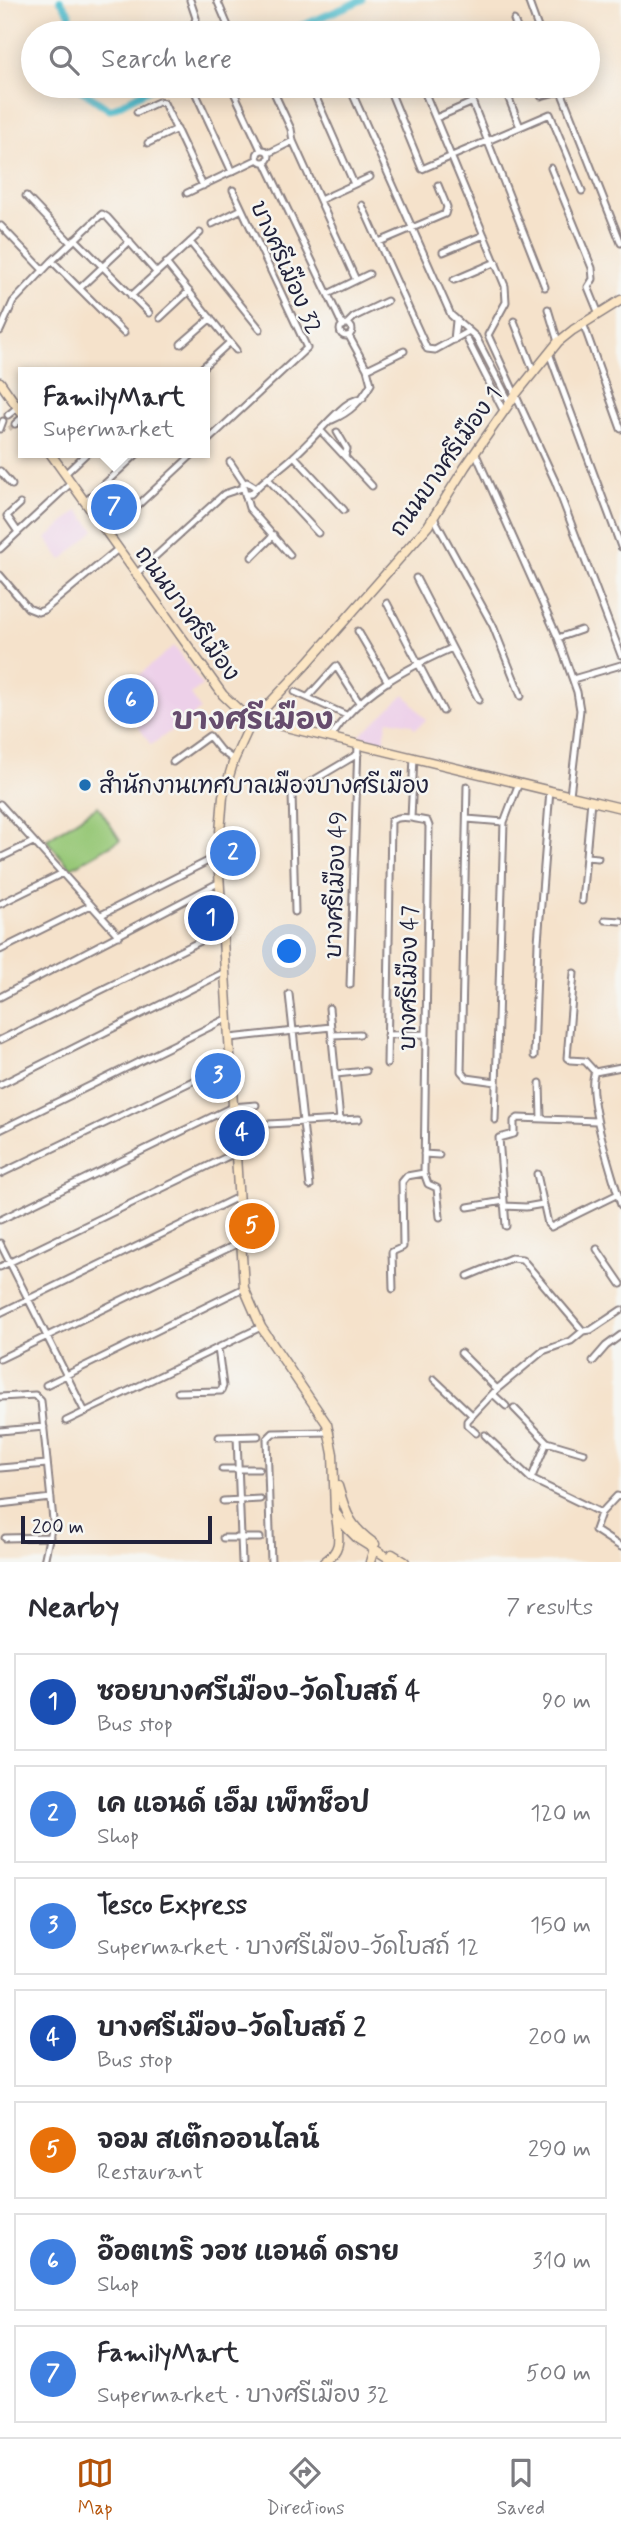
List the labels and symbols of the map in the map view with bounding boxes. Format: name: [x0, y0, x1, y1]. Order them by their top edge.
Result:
street label: บางศรีเมือง 32: [242, 196, 330, 339]
street label: ถนนบางศรีเมือง 1: [382, 380, 509, 543]
pin: 7: [91, 481, 137, 533]
street label: ถนนบางศรีเมือง: [127, 540, 247, 688]
pin: 6: [108, 675, 154, 727]
district label: บางศรีเมือง: [172, 700, 334, 740]
place label: สำนักงานเทศบาลเมืองบางศรีเมือง: [99, 769, 429, 802]
marker: สำนักงานเทศบาลเมืองบางศรีเมือง: [77, 777, 93, 793]
street label: บางศรีเมือง 49: [317, 811, 355, 959]
pin: 2: [210, 827, 256, 879]
pin: 1: [188, 892, 234, 944]
street label: บางศรีเมือง 47: [392, 905, 426, 1051]
your location: [272, 934, 306, 968]
pin: 3: [195, 1050, 241, 1102]
pin: 4: [219, 1107, 265, 1159]
pin: 5: [229, 1200, 275, 1252]
scale bar: [21, 1513, 212, 1545]

